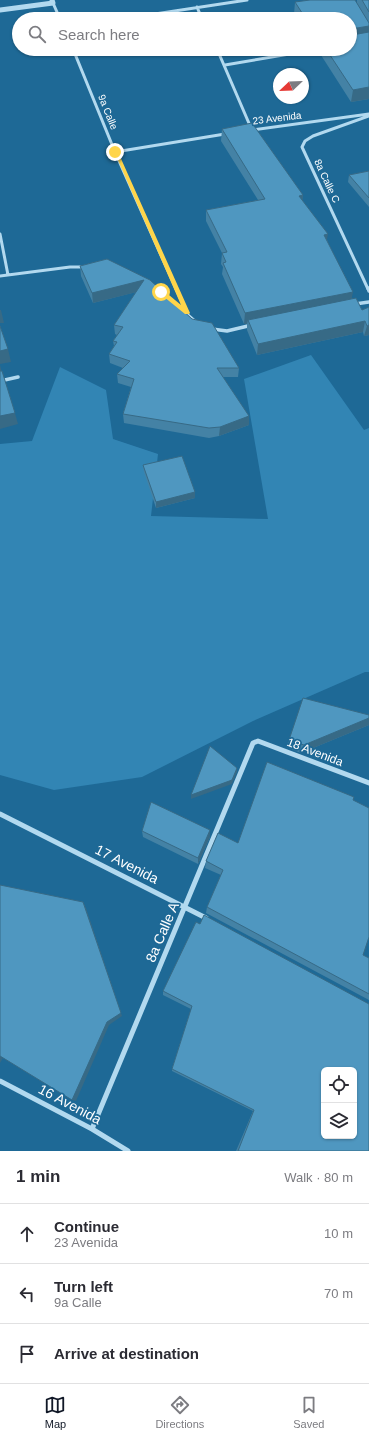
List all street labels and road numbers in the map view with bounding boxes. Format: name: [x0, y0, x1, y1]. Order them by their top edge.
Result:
street label: 9a Calle: [96, 93, 120, 131]
street label: 23 Avenida: [252, 109, 303, 126]
street label: 8a Calle C: [312, 158, 342, 204]
street label: 18 Avenida: [285, 735, 345, 769]
street label: 17 Avenida: [93, 841, 162, 887]
street label: 8a Calle A: [142, 899, 182, 965]
street label: 16 Avenida: [36, 1081, 104, 1127]

